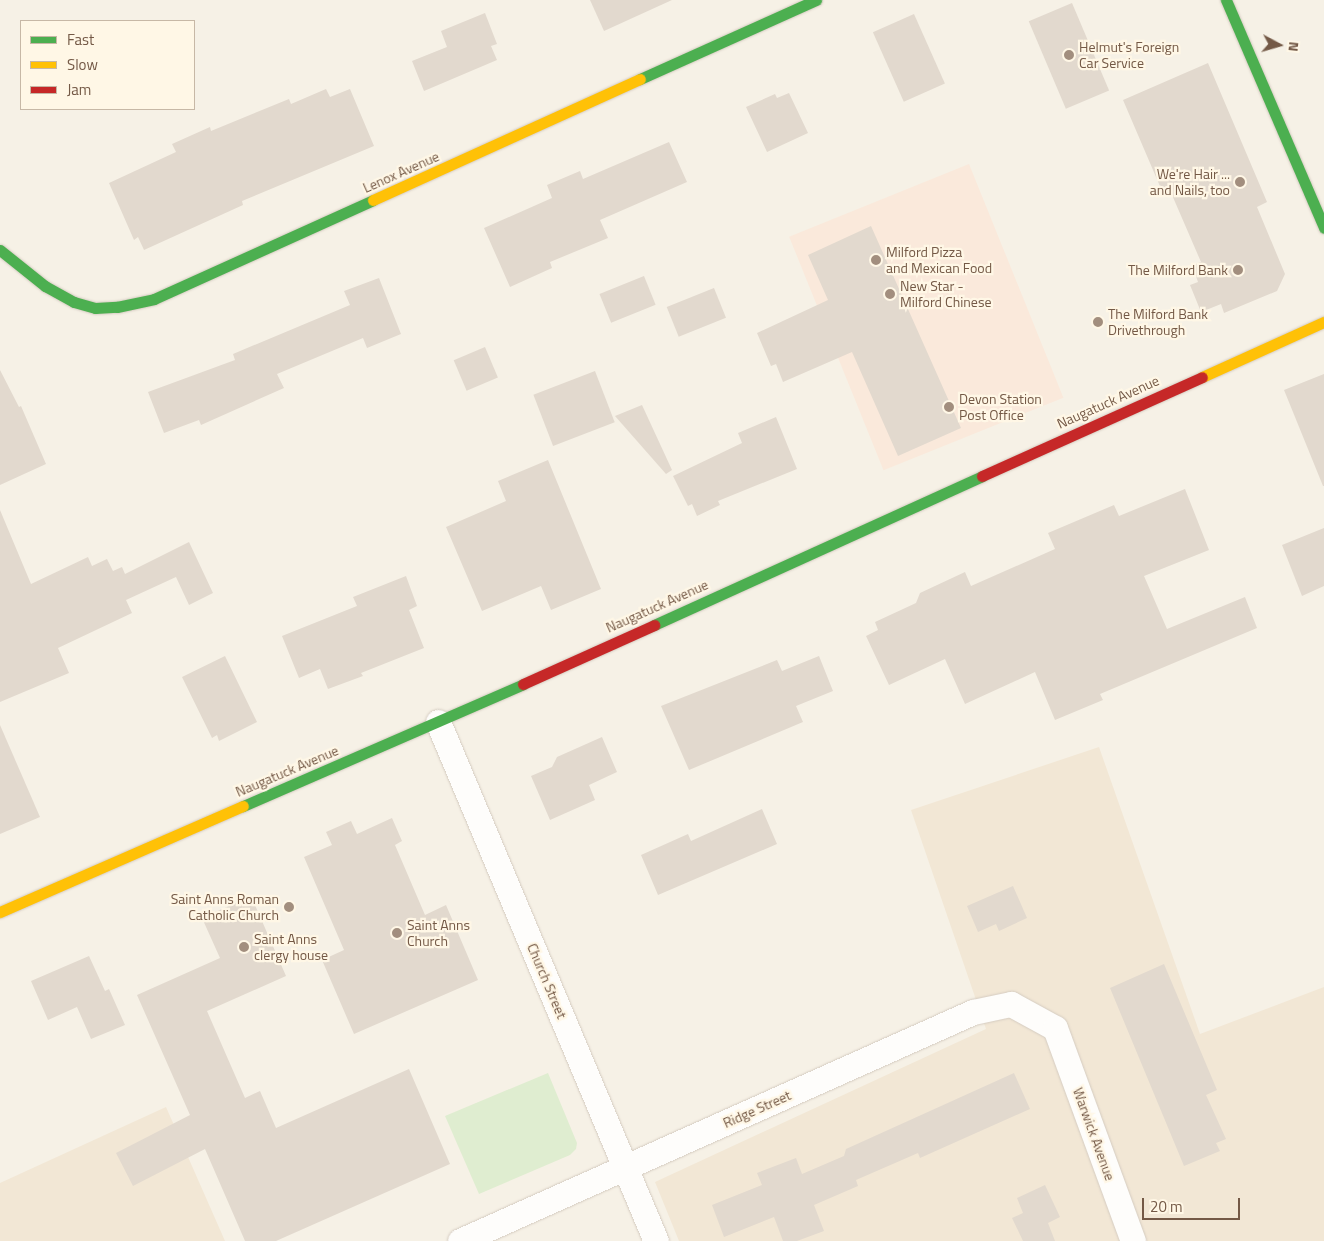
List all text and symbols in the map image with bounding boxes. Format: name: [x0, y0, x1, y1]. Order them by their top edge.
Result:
legend: [20, 20, 195, 110]
north arrow: [1254, 20, 1304, 70]
text: Fast: [67, 28, 94, 51]
place label: Helmut's Foreign Car Service: [1079, 39, 1179, 72]
text: N: [1283, 41, 1305, 53]
marker: Helmut's Foreign Car Service: [1063, 49, 1075, 61]
text: Slow: [67, 53, 98, 76]
text: Jam: [67, 78, 91, 101]
street label: Lenox Avenue: [360, 148, 442, 196]
place label: We're Hair ... and Nails, too: [1150, 166, 1230, 198]
marker: We're Hair ... and Nails, too: [1234, 176, 1246, 188]
place label: Milford Pizza and Mexican Food: [886, 244, 992, 276]
marker: Milford Pizza and Mexican Food: [870, 254, 882, 266]
place label: The Milford Bank: [1128, 262, 1228, 278]
marker: The Milford Bank: [1232, 264, 1244, 276]
place label: New Star - Milford Chinese: [900, 278, 991, 310]
marker: New Star - Milford Chinese: [884, 288, 896, 300]
place label: The Milford Bank Drivethrough: [1108, 306, 1208, 338]
marker: The Milford Bank Drivethrough: [1092, 316, 1104, 328]
street label: Naugatuck Avenue: [1054, 372, 1162, 432]
place label: Devon Station Post Office: [959, 391, 1042, 424]
marker: Devon Station Post Office: [943, 401, 955, 413]
street label: Naugatuck Avenue: [603, 576, 711, 636]
street label: Naugatuck Avenue: [233, 742, 341, 800]
place label: Saint Anns Roman Catholic Church: [171, 891, 279, 924]
marker: Saint Anns Roman Catholic Church: [283, 901, 295, 913]
place label: Saint Anns Church: [407, 917, 470, 950]
marker: Saint Anns Church: [391, 927, 403, 939]
place label: Saint Anns clergy house: [254, 931, 328, 964]
marker: Saint Anns clergy house: [238, 941, 250, 953]
street label: Church Street: [524, 941, 570, 1021]
street label: Warwick Avenue: [1069, 1085, 1119, 1183]
street label: Ridge Street: [720, 1087, 794, 1131]
scale bar: [1144, 1188, 1242, 1220]
text: 20 m: [1150, 1195, 1183, 1218]

